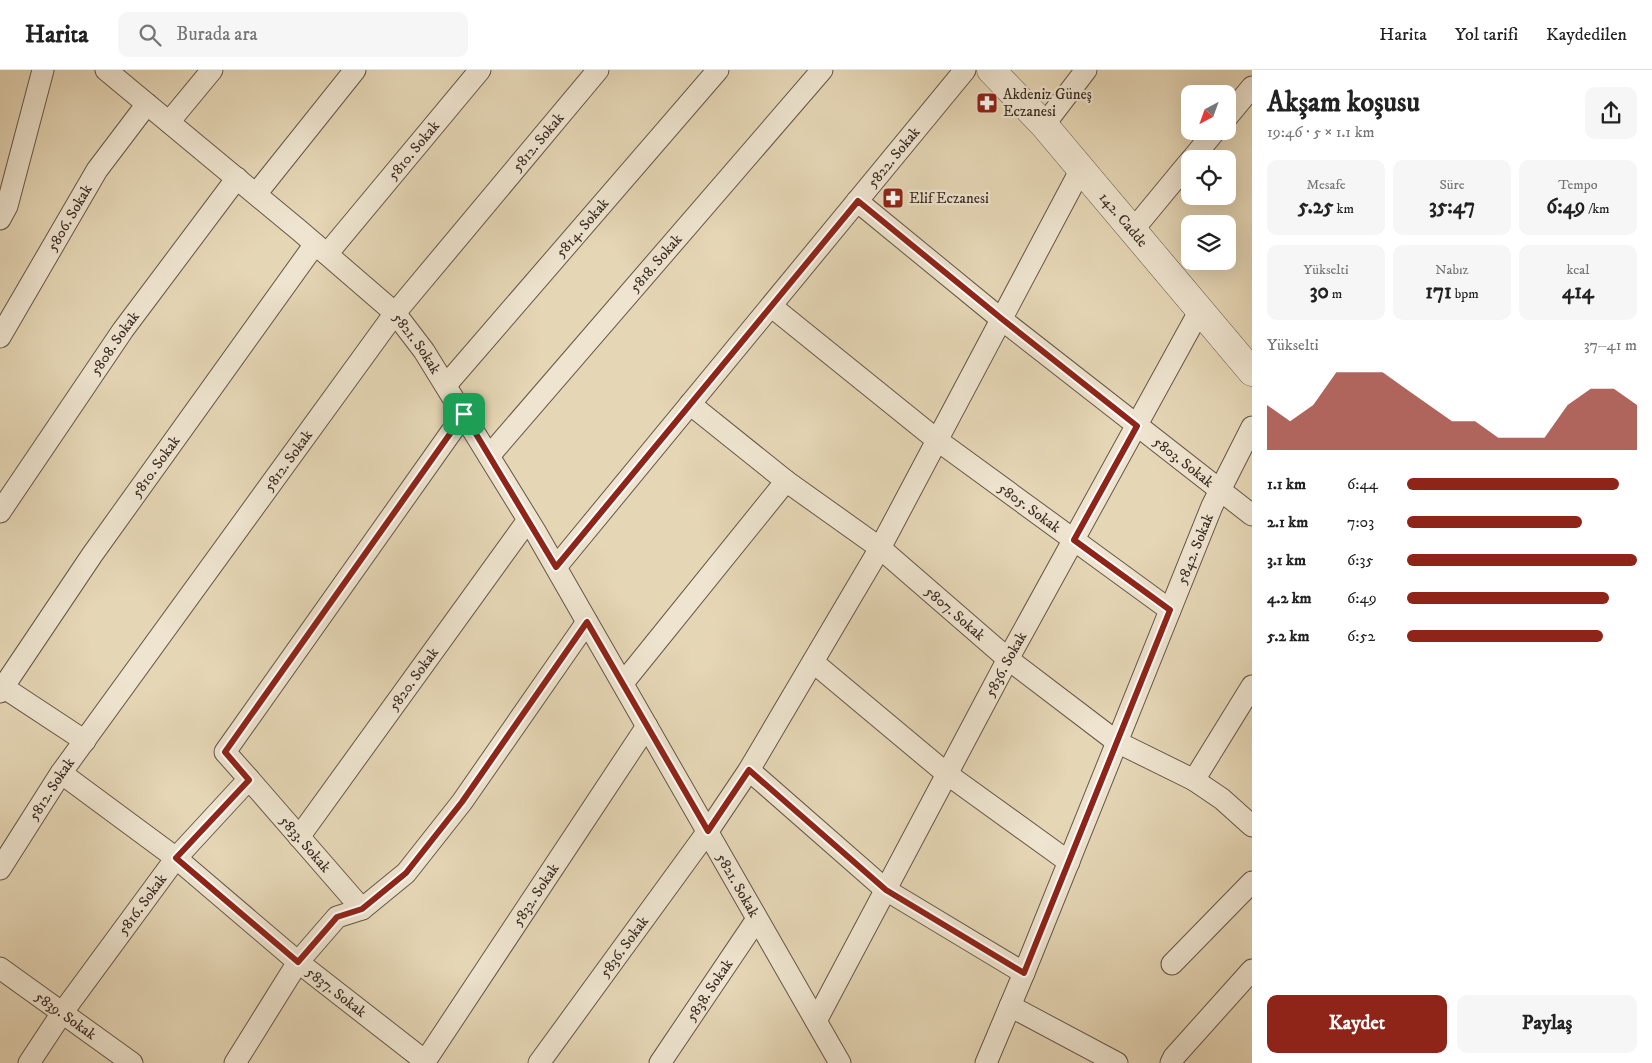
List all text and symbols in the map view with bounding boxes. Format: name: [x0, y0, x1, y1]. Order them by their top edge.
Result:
search box: [118, 12, 468, 57]
text: Harita: [25, 20, 88, 50]
icon: search: [136, 21, 164, 49]
text: Burada ara: [176, 23, 258, 46]
text: Harita: [1379, 24, 1427, 46]
text: Yol tarifi: [1455, 24, 1518, 46]
text: Kaydedilen: [1546, 24, 1627, 46]
place label: Akdeniz Güneş Eczanesi: [1003, 85, 1092, 121]
north arrow: [1181, 85, 1236, 140]
map controls: [1181, 85, 1236, 270]
text: Akşam koşusu: [1267, 85, 1420, 120]
button: share: [1585, 87, 1637, 139]
pharmacy icon: Akdeniz Güneş Eczanesi: [975, 91, 999, 115]
street label: 5812. Sokak: [508, 108, 568, 175]
street label: 5810. Sokak: [383, 116, 444, 184]
street label: 5822. Sokak: [863, 122, 924, 191]
text: 19:46 · 5 × 1.1 km: [1267, 122, 1375, 142]
button: locate: [1181, 150, 1236, 205]
text: Mesafe: [1306, 176, 1346, 194]
text: Süre: [1439, 176, 1465, 194]
text: Tempo: [1558, 176, 1598, 194]
street label: 5806. Sokak: [43, 180, 96, 254]
pharmacy icon: Elif Eczanesi: [881, 186, 905, 210]
street label: 142. Cadde: [1095, 188, 1152, 251]
place label: Elif Eczanesi: [909, 189, 989, 208]
street label: 5814. Sokak: [551, 193, 613, 261]
text: 5.25: [1298, 194, 1333, 220]
text: 35:47: [1429, 194, 1475, 220]
text: 6:49: [1546, 194, 1585, 220]
text: km: [1333, 200, 1354, 218]
text: /km: [1585, 200, 1610, 218]
button: layers: [1181, 215, 1236, 270]
street label: 5818. Sokak: [625, 229, 686, 296]
text: Yükselti: [1303, 261, 1349, 279]
text: Nabız: [1435, 261, 1469, 279]
text: kcal: [1567, 261, 1589, 279]
text: 30: [1310, 279, 1329, 305]
text: 171: [1425, 279, 1452, 305]
text: 414: [1562, 279, 1594, 305]
text: m: [1329, 285, 1342, 303]
text: bpm: [1452, 285, 1479, 303]
street label: 5808. Sokak: [86, 307, 144, 379]
street label: 5821. Sokak: [389, 309, 446, 378]
text: Yükselti: [1267, 335, 1319, 355]
text: 37–41 m: [1584, 335, 1637, 355]
pin: [443, 393, 485, 435]
icon: arrive: [450, 400, 478, 428]
street label: 5812. Sokak: [259, 426, 317, 495]
street label: 5810. Sokak: [127, 431, 184, 501]
street label: 5803. Sokak: [1150, 432, 1218, 492]
text: 1.1 km: [1267, 474, 1306, 494]
text: 6:44: [1347, 474, 1378, 494]
street label: 5805. Sokak: [994, 478, 1065, 537]
street label: 5842. Sokak: [1172, 510, 1218, 587]
text: 2.1 km: [1267, 512, 1308, 532]
text: 7:03: [1347, 512, 1374, 532]
text: 3.1 km: [1267, 550, 1306, 570]
text: 6:35: [1347, 550, 1373, 570]
street label: 5807. Sokak: [921, 582, 990, 645]
text: 4.2 km: [1267, 588, 1312, 608]
text: 6:49: [1347, 588, 1377, 608]
text: 5.2 km: [1267, 626, 1310, 646]
text: 6:52: [1347, 626, 1375, 646]
street label: 5836. Sokak: [980, 628, 1031, 700]
street label: 5820. Sokak: [384, 643, 443, 714]
street label: 5812. Sokak: [24, 753, 79, 824]
street label: 5833. Sokak: [276, 812, 336, 877]
street label: 5821. Sokak: [712, 850, 764, 921]
street label: 5832. Sokak: [508, 859, 563, 930]
street label: 5816. Sokak: [113, 869, 171, 939]
street label: 5836. Sokak: [595, 912, 653, 981]
street label: 5838. Sokak: [681, 955, 737, 1025]
street label: 5837. Sokak: [302, 962, 371, 1022]
street label: 5839. Sokak: [31, 987, 101, 1044]
button: Kaydet: [1267, 995, 1447, 1053]
button: Paylaş: [1457, 995, 1637, 1053]

